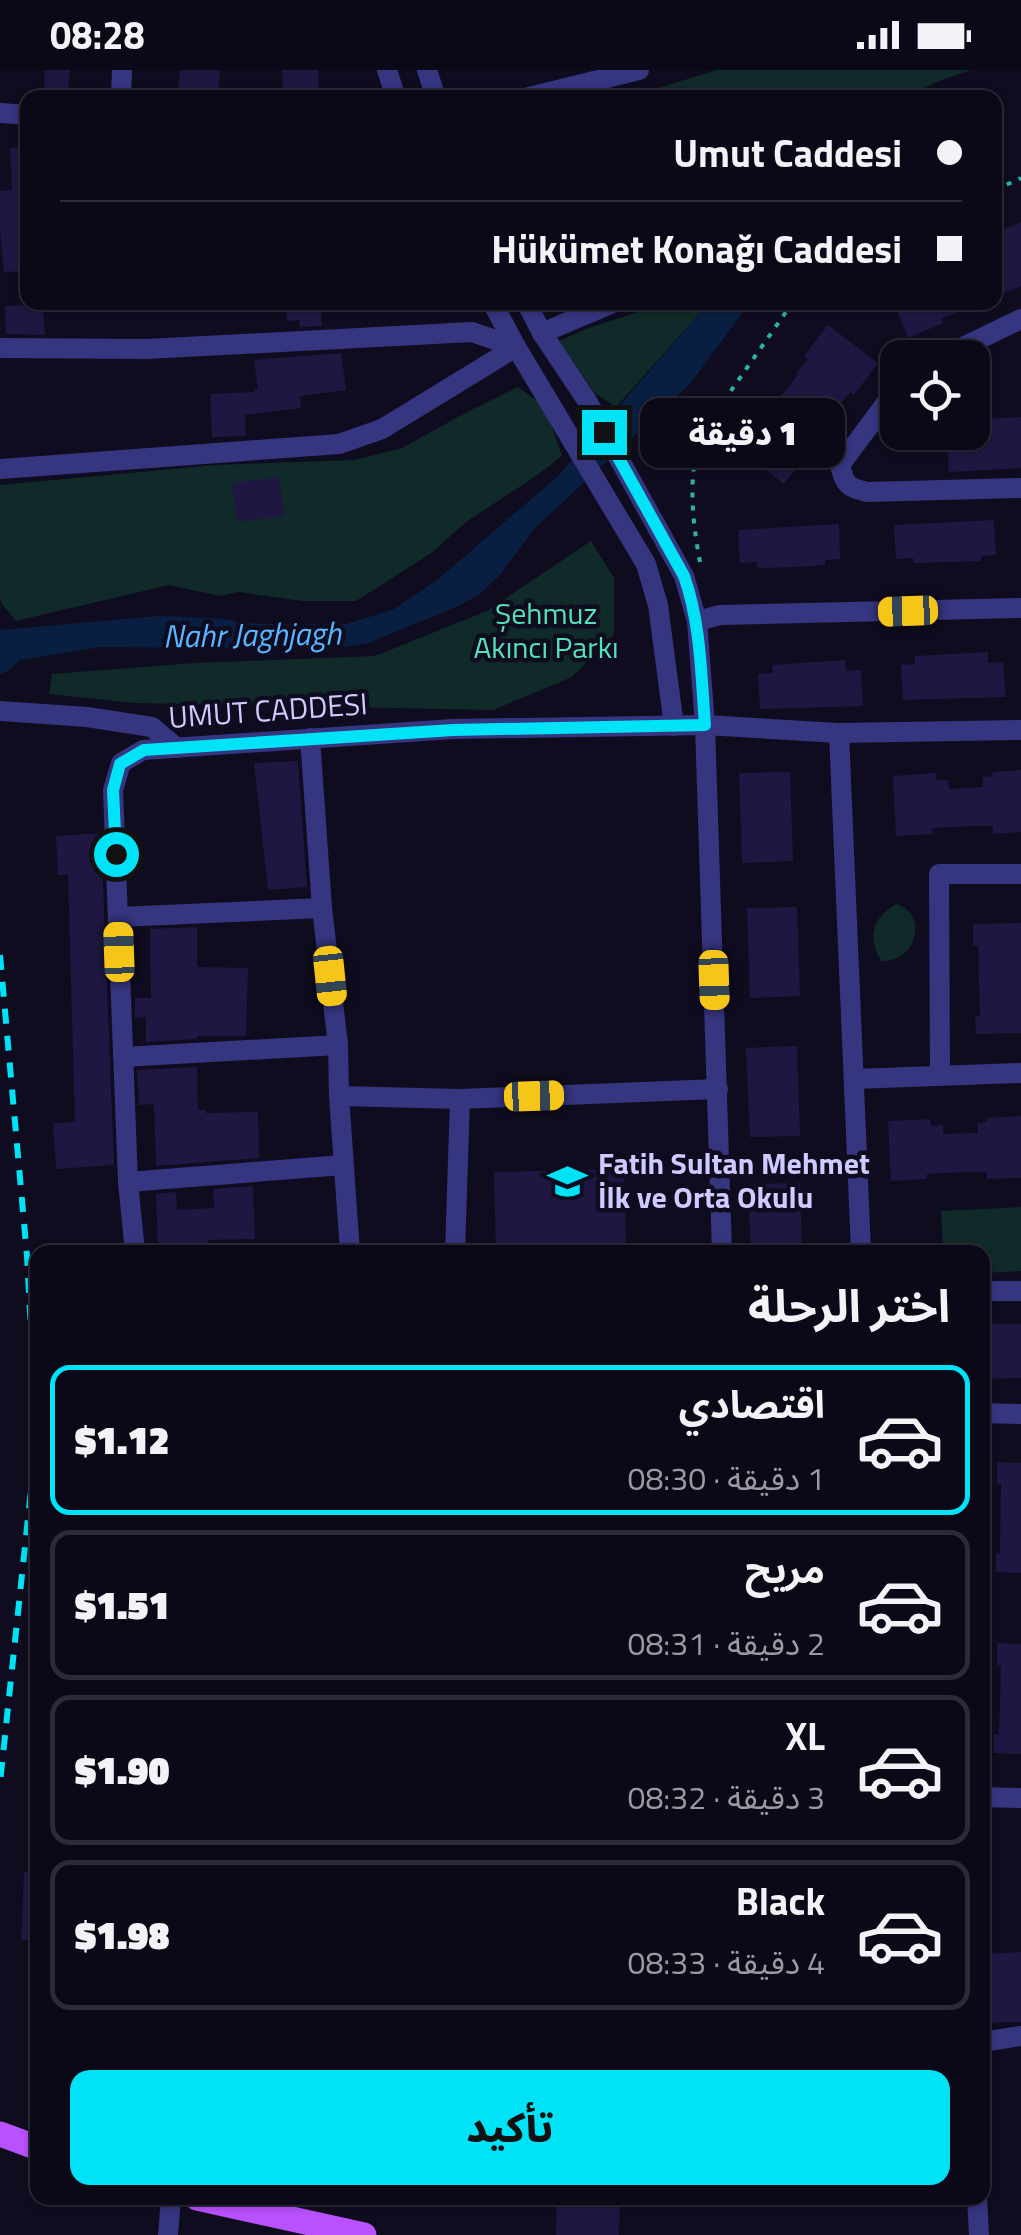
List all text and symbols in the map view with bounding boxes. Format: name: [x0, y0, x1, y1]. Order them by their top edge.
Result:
text: 08:28: [50, 6, 145, 64]
text: Umut Caddesi: [673, 124, 902, 182]
text: Hükümet Konağı Caddesi: [491, 220, 902, 278]
map controls: [880, 340, 990, 450]
button: locate: [880, 340, 990, 450]
callout: 1 دقيقة: [639, 397, 844, 467]
text: 1 دقيقة: [688, 409, 797, 457]
route end: [582, 410, 627, 455]
park label: Şehmuz Akıncı Parkı: [473, 590, 619, 670]
car: [877, 595, 939, 627]
water label: Nahr Jaghjagh: [163, 608, 342, 660]
street label: UMUT CADDESI: [167, 680, 369, 740]
route start: [94, 832, 139, 877]
car: [103, 921, 135, 983]
car: [312, 945, 348, 1007]
car: [698, 949, 730, 1011]
car: [503, 1080, 565, 1112]
place label: Fatih Sultan Mehmet İlk ve Orta Okulu: [598, 1140, 870, 1220]
school or university icon: Fatih Sultan Mehmet İlk ve Orta Okulu: [547, 1160, 589, 1202]
text: اختر الرحلة: [748, 1271, 950, 1339]
text: اقتصادي: [679, 1375, 825, 1433]
icon: car: [855, 1395, 945, 1485]
text: $1.12: [75, 1411, 169, 1469]
text: 1 دقيقة · 08:30: [627, 1454, 825, 1502]
text: مريح: [745, 1540, 825, 1598]
icon: car: [855, 1560, 945, 1650]
text: $1.51: [75, 1576, 169, 1634]
text: 2 دقيقة · 08:31: [627, 1619, 825, 1667]
text: XL: [785, 1707, 825, 1765]
icon: car: [855, 1725, 945, 1815]
text: $1.90: [75, 1741, 169, 1799]
text: 3 دقيقة · 08:32: [627, 1773, 825, 1821]
text: Black: [736, 1872, 825, 1930]
icon: car: [855, 1890, 945, 1980]
text: $1.98: [75, 1906, 169, 1964]
text: 4 دقيقة · 08:33: [627, 1938, 825, 1986]
button: تأكيد: [70, 2070, 950, 2185]

